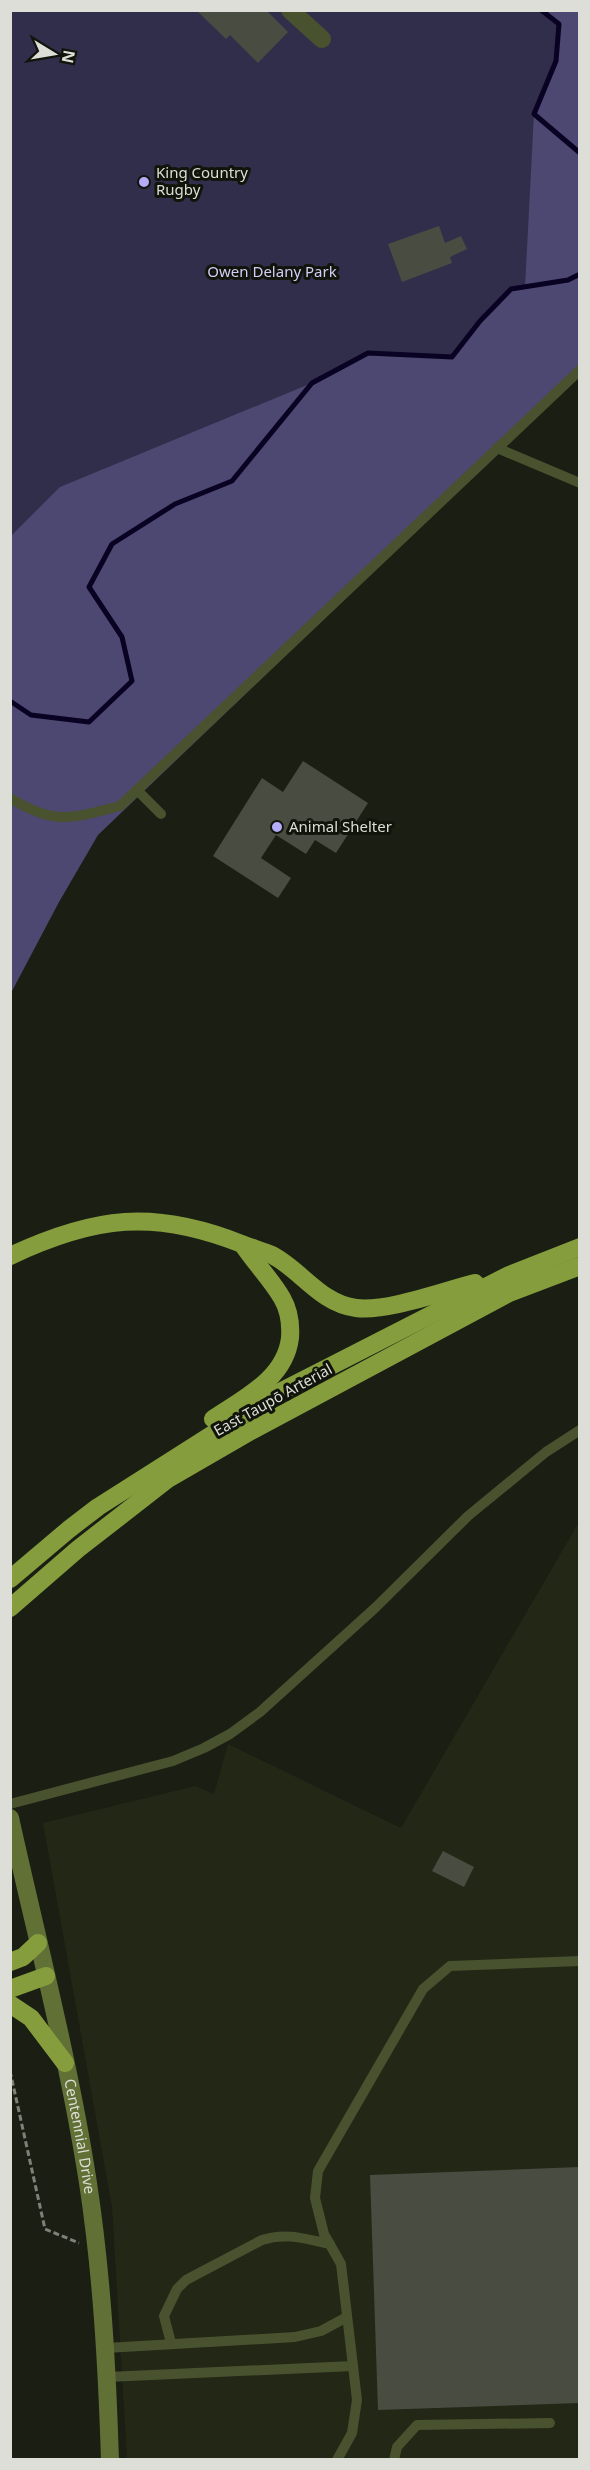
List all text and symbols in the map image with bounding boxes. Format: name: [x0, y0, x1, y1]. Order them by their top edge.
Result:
north arrow: [24, 24, 84, 84]
text: N: [57, 48, 81, 65]
place label: King Country Rugby: [156, 162, 248, 199]
marker: King Country Rugby: [137, 175, 151, 189]
park label: Owen Delany Park: [207, 261, 337, 281]
place label: Animal Shelter: [289, 816, 392, 836]
marker: Animal Shelter: [270, 820, 284, 834]
street label: East Taupō Arterial: [210, 1358, 335, 1440]
street label: Centennial Drive: [60, 2077, 101, 2195]

